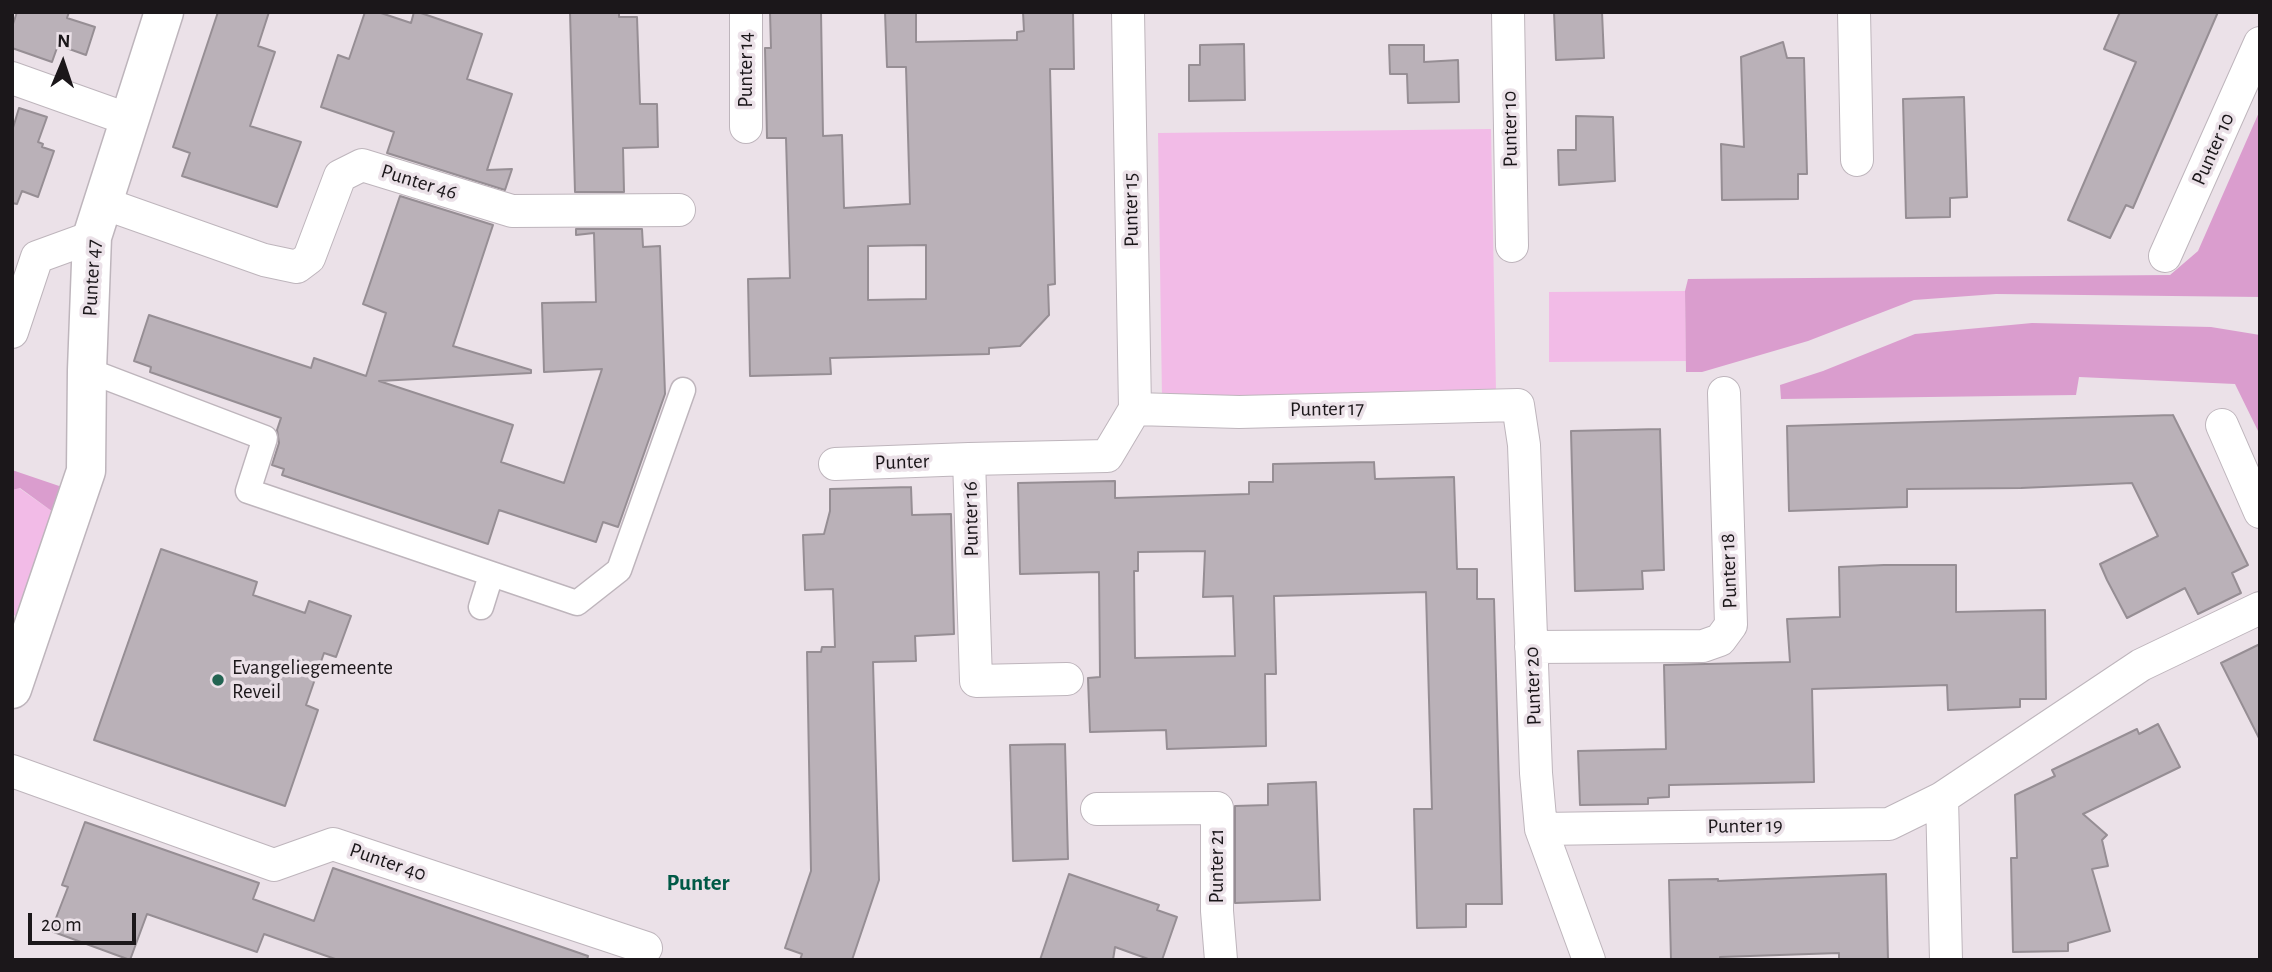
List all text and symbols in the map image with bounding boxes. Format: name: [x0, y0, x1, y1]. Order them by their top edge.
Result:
north arrow: [28, 28, 98, 98]
text: N: [57, 32, 71, 51]
street label: Punter 14: [733, 32, 759, 108]
street label: Punter 10: [1497, 90, 1523, 168]
street label: Punter 10: [2186, 109, 2240, 189]
street label: Punter 46: [378, 159, 460, 205]
street label: Punter 15: [1118, 173, 1144, 247]
street label: Punter 47: [77, 239, 107, 317]
street label: Punter 17: [1290, 396, 1364, 422]
street label: Punter: [874, 448, 930, 476]
street label: Punter 16: [958, 481, 984, 557]
street label: Punter 18: [1715, 533, 1743, 609]
street label: Punter 20: [1519, 646, 1547, 726]
place label: Evangeliegemeente Reveil: [232, 655, 393, 705]
marker: Evangeliegemeente Reveil: [210, 672, 226, 688]
street label: Punter 19: [1707, 813, 1783, 839]
street label: Punter 21: [1204, 828, 1230, 904]
street label: Punter 40: [346, 837, 430, 887]
district label: Punter: [666, 869, 730, 897]
scale bar: [32, 898, 140, 942]
text: 20 m: [41, 914, 82, 935]

